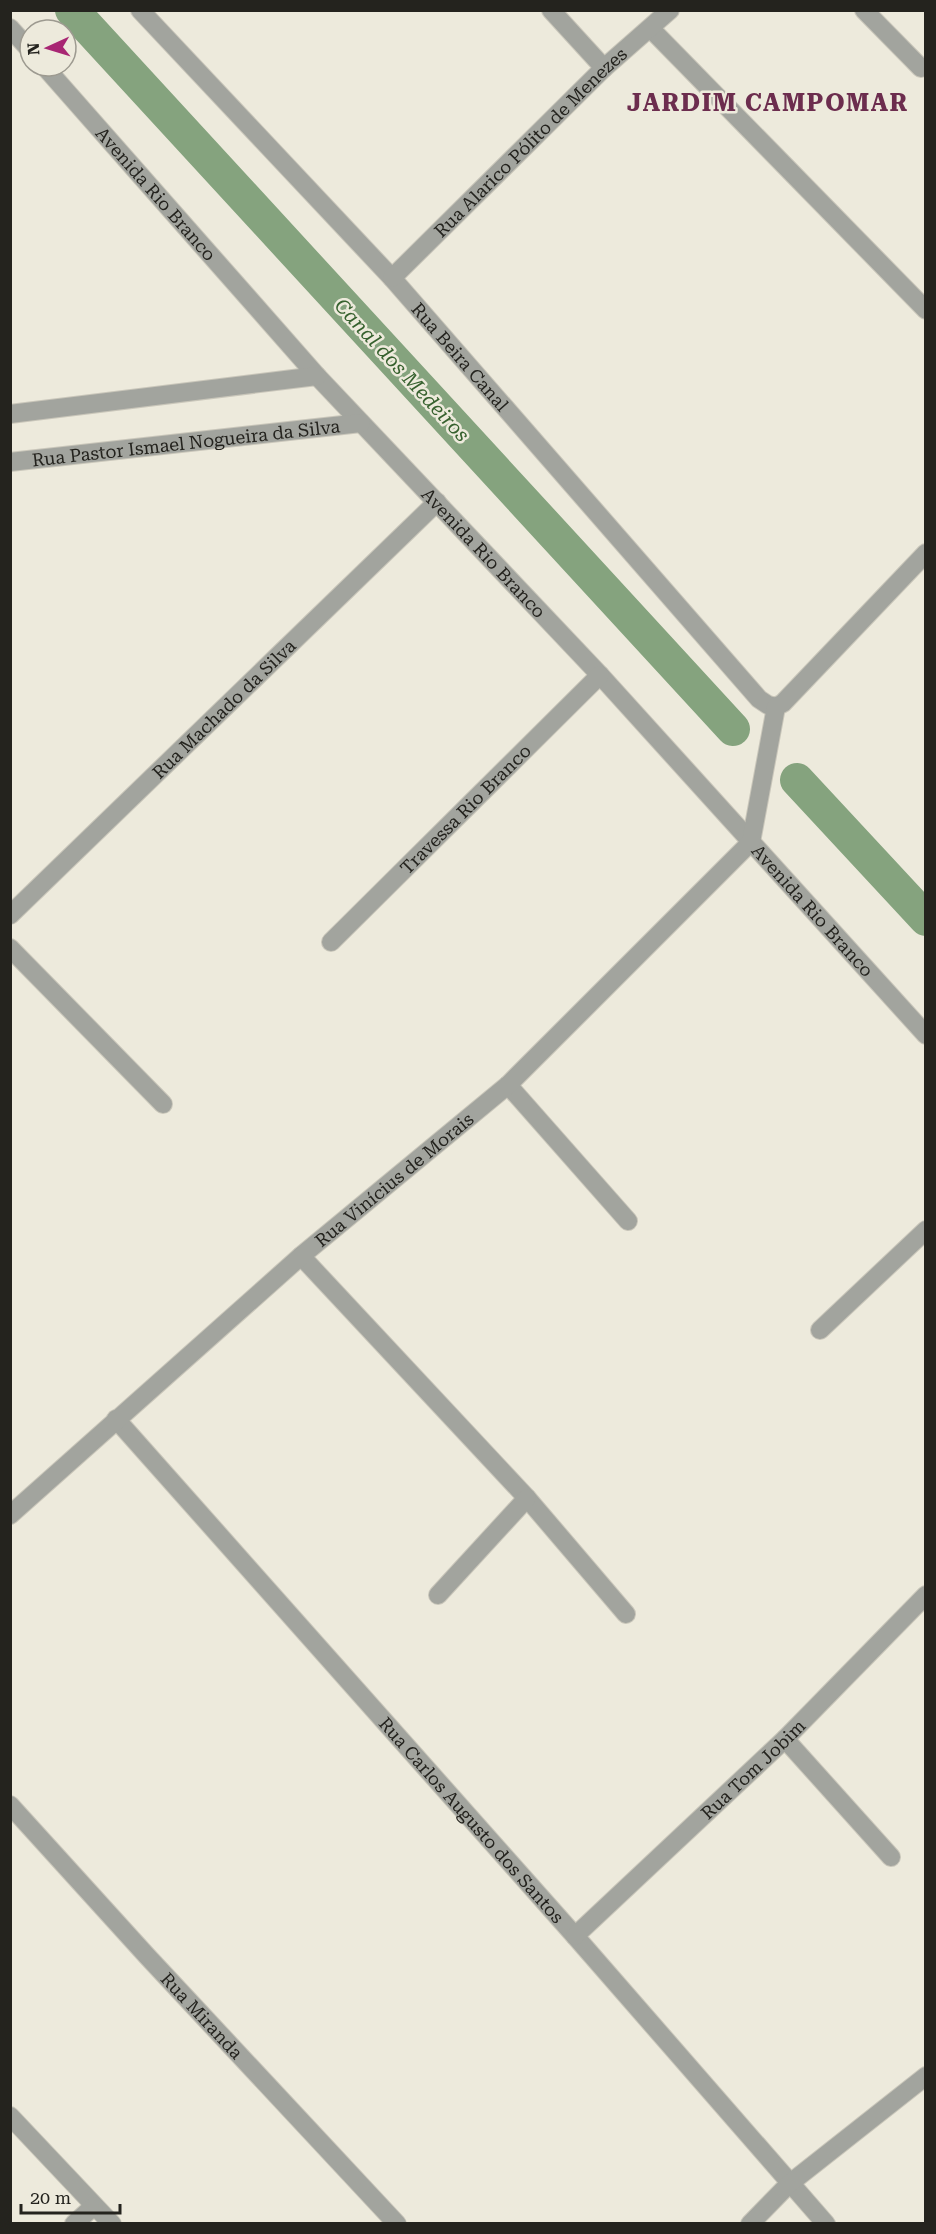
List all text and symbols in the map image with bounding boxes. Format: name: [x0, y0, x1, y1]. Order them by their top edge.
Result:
north arrow: [18, 18, 78, 78]
text: N: [24, 42, 43, 56]
street label: Rua Alarico Pólito de Menezes: [429, 43, 631, 241]
district label: JARDIM CAMPOMAR: [627, 89, 909, 117]
street label: Avenida Rio Branco: [92, 123, 221, 265]
water label: Canal dos Medeiros: [330, 294, 474, 446]
street label: Rua Beira Canal: [408, 298, 514, 415]
street label: Rua Pastor Ismael Nogueira da Silva: [31, 415, 341, 470]
street label: Avenida Rio Branco: [418, 483, 550, 622]
street label: Rua Machado da Silva: [148, 634, 300, 782]
street label: Travessa Rio Branco: [396, 740, 535, 878]
street label: Avenida Rio Branco: [748, 840, 878, 981]
street label: Rua Vinícius de Morais: [310, 1108, 477, 1251]
street label: Rua Carlos Augusto dos Santos: [375, 1713, 569, 1927]
street label: Rua Tom Jobim: [696, 1715, 809, 1823]
street label: Rua Miranda: [157, 1968, 248, 2063]
scale bar: [21, 2177, 120, 2215]
text: 20 m: [30, 2187, 71, 2208]

